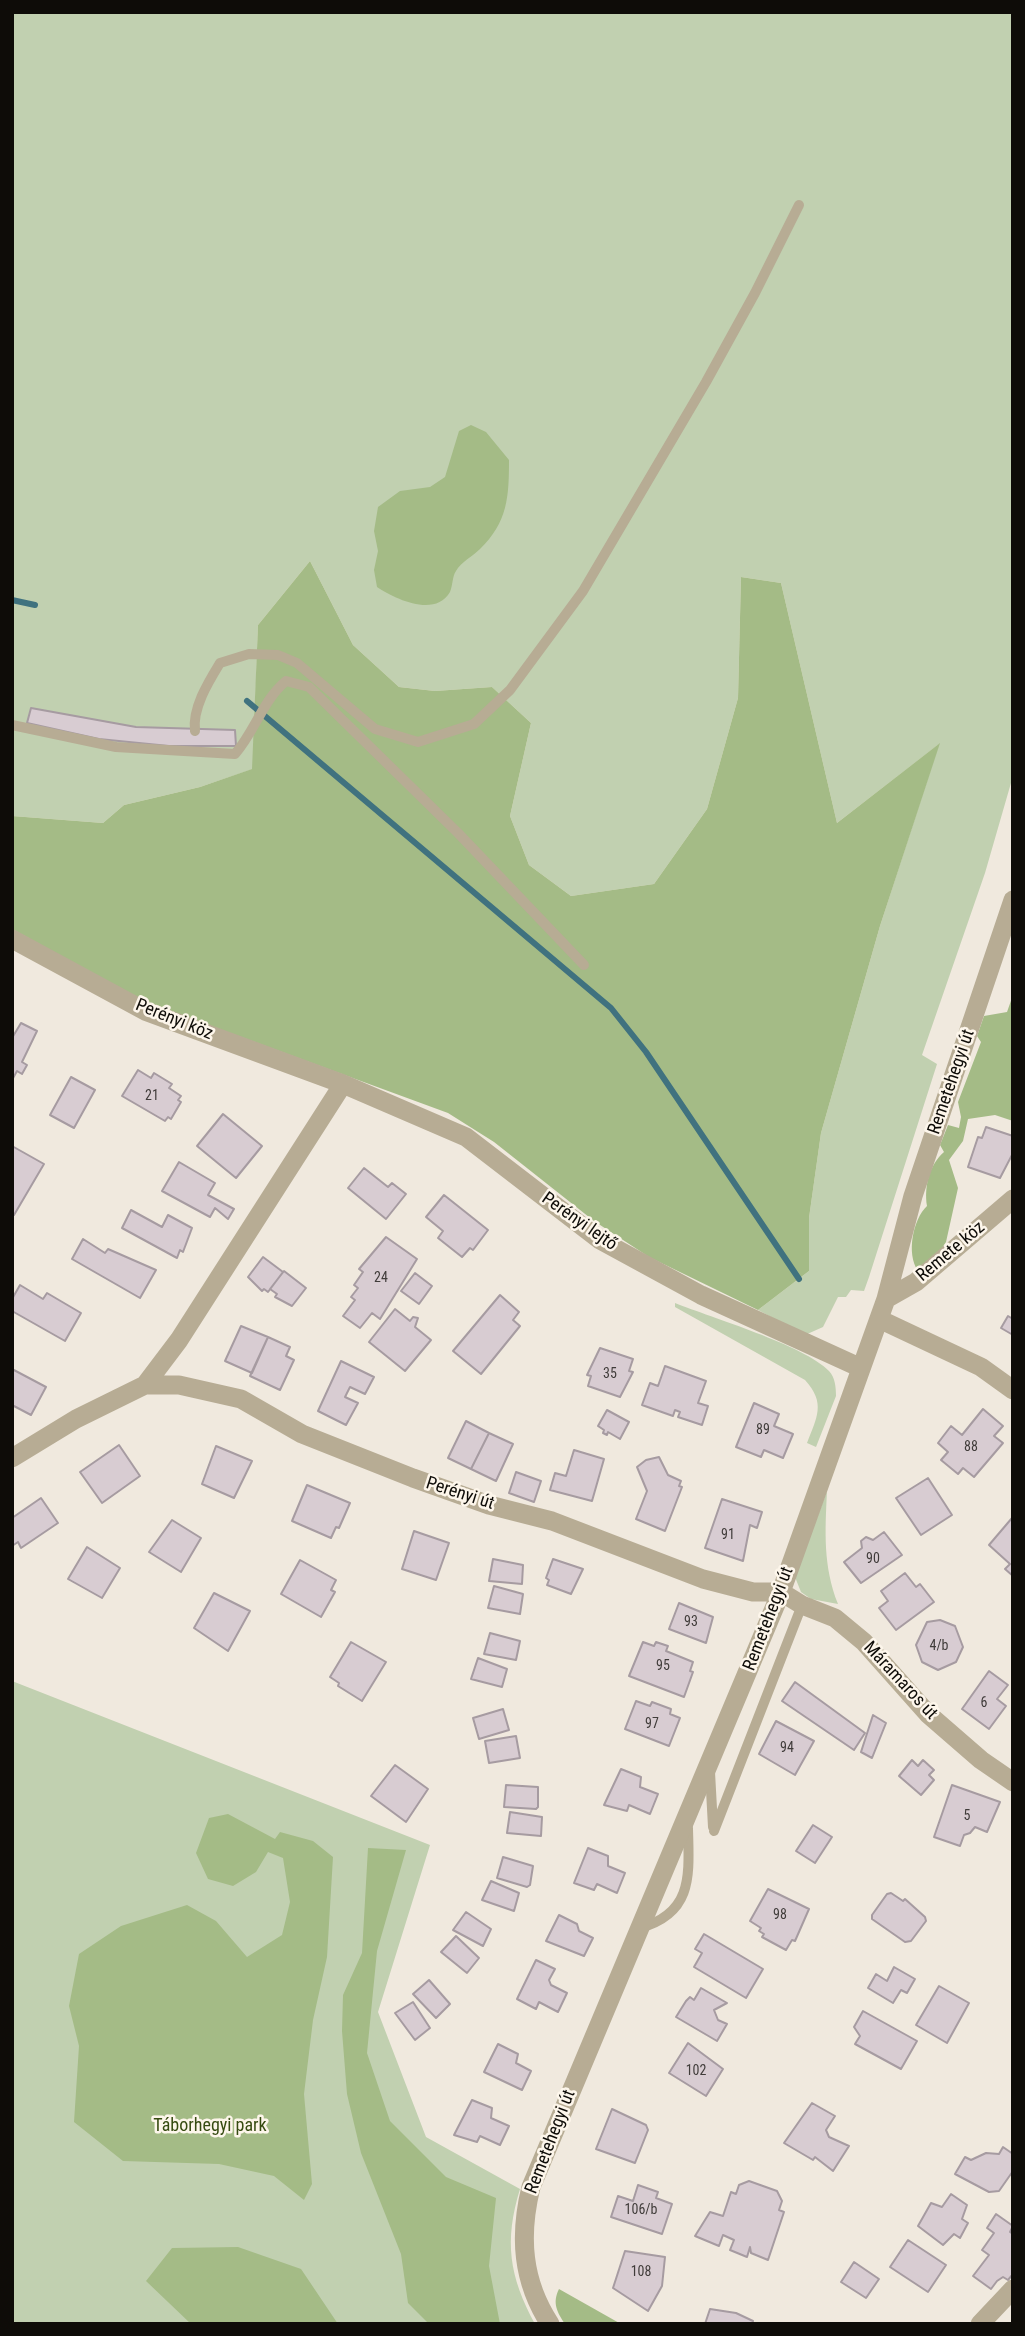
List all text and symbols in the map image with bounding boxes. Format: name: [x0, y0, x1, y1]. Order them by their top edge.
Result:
street label: Perényi köz: [132, 995, 216, 1045]
street label: Remetehegyi út: [924, 1027, 980, 1137]
house number: 21: [145, 1088, 159, 1104]
street label: Perényi lejtő: [537, 1188, 621, 1256]
street label: Remete köz: [912, 1217, 990, 1287]
house number: 24: [374, 1270, 388, 1286]
house number: 35: [603, 1366, 617, 1382]
house number: 89: [756, 1422, 770, 1438]
house number: 88: [964, 1439, 978, 1455]
street label: Perényi út: [423, 1473, 497, 1515]
house number: 91: [721, 1527, 735, 1543]
house number: 90: [866, 1551, 880, 1567]
street label: Remetehegyi út: [739, 1564, 799, 1674]
house number: 93: [684, 1614, 698, 1630]
street label: Máramaros út: [858, 1637, 942, 1725]
house number: 4/b: [929, 1638, 949, 1654]
house number: 95: [656, 1658, 670, 1674]
house number: 6: [981, 1695, 987, 1711]
house number: 97: [645, 1716, 659, 1732]
house number: 94: [780, 1740, 794, 1756]
house number: 5: [964, 1808, 970, 1824]
house number: 98: [773, 1907, 787, 1923]
house number: 102: [686, 2063, 706, 2079]
street label: Remetehegyi út: [521, 2087, 581, 2197]
park label: Táborhegyi park: [153, 2115, 267, 2137]
house number: 106/b: [625, 2202, 657, 2218]
house number: 108: [631, 2264, 651, 2280]

